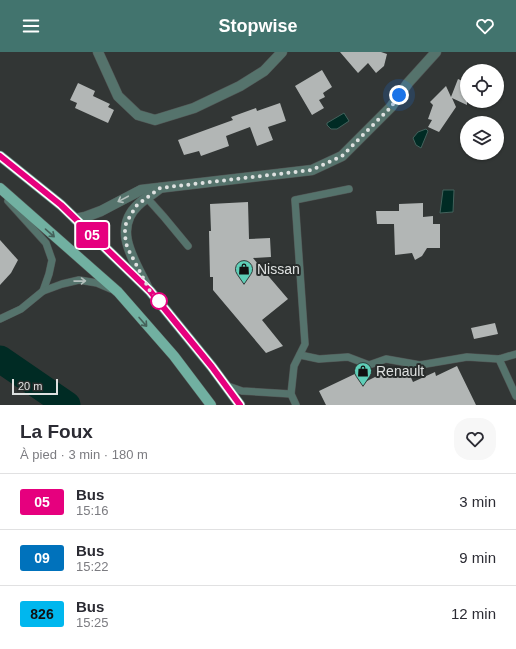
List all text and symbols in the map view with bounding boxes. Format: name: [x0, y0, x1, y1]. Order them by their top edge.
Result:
icon: menu: [20, 15, 42, 37]
icon: heart: [474, 15, 496, 37]
text: Stopwise: [218, 16, 298, 36]
map controls: [460, 64, 504, 160]
button: locate: [460, 64, 504, 108]
your location: [389, 85, 409, 105]
button: layers: [460, 116, 504, 160]
one-way arrow: [117, 196, 129, 204]
line badge: 05: [74, 222, 110, 248]
text: 05: [84, 227, 100, 243]
one-way arrow: [45, 228, 56, 237]
shop icon: Nissan: [234, 259, 254, 284]
place label: Nissan: [257, 261, 300, 277]
one-way arrow: [73, 277, 86, 285]
unlabelled marker: [150, 292, 168, 310]
one-way arrow: [139, 316, 148, 327]
shop icon: Renault: [353, 361, 373, 386]
place label: Renault: [376, 363, 424, 379]
scale bar: [12, 377, 58, 396]
text: 20 m: [18, 380, 42, 392]
button: heart: [454, 418, 496, 460]
text: La Foux: [20, 421, 93, 442]
text: À pied · 3 min · 180 m: [20, 447, 148, 462]
text: Bus: [76, 486, 104, 503]
text: 3 min: [459, 493, 496, 510]
text: 05: [34, 494, 50, 510]
text: 15:16: [76, 503, 109, 518]
text: Bus: [76, 542, 104, 559]
text: 9 min: [459, 549, 496, 566]
text: 09: [34, 550, 50, 566]
text: 15:22: [76, 559, 109, 574]
text: Bus: [76, 598, 104, 615]
text: 12 min: [451, 605, 496, 622]
text: 826: [30, 606, 54, 622]
text: 15:25: [76, 615, 109, 630]

